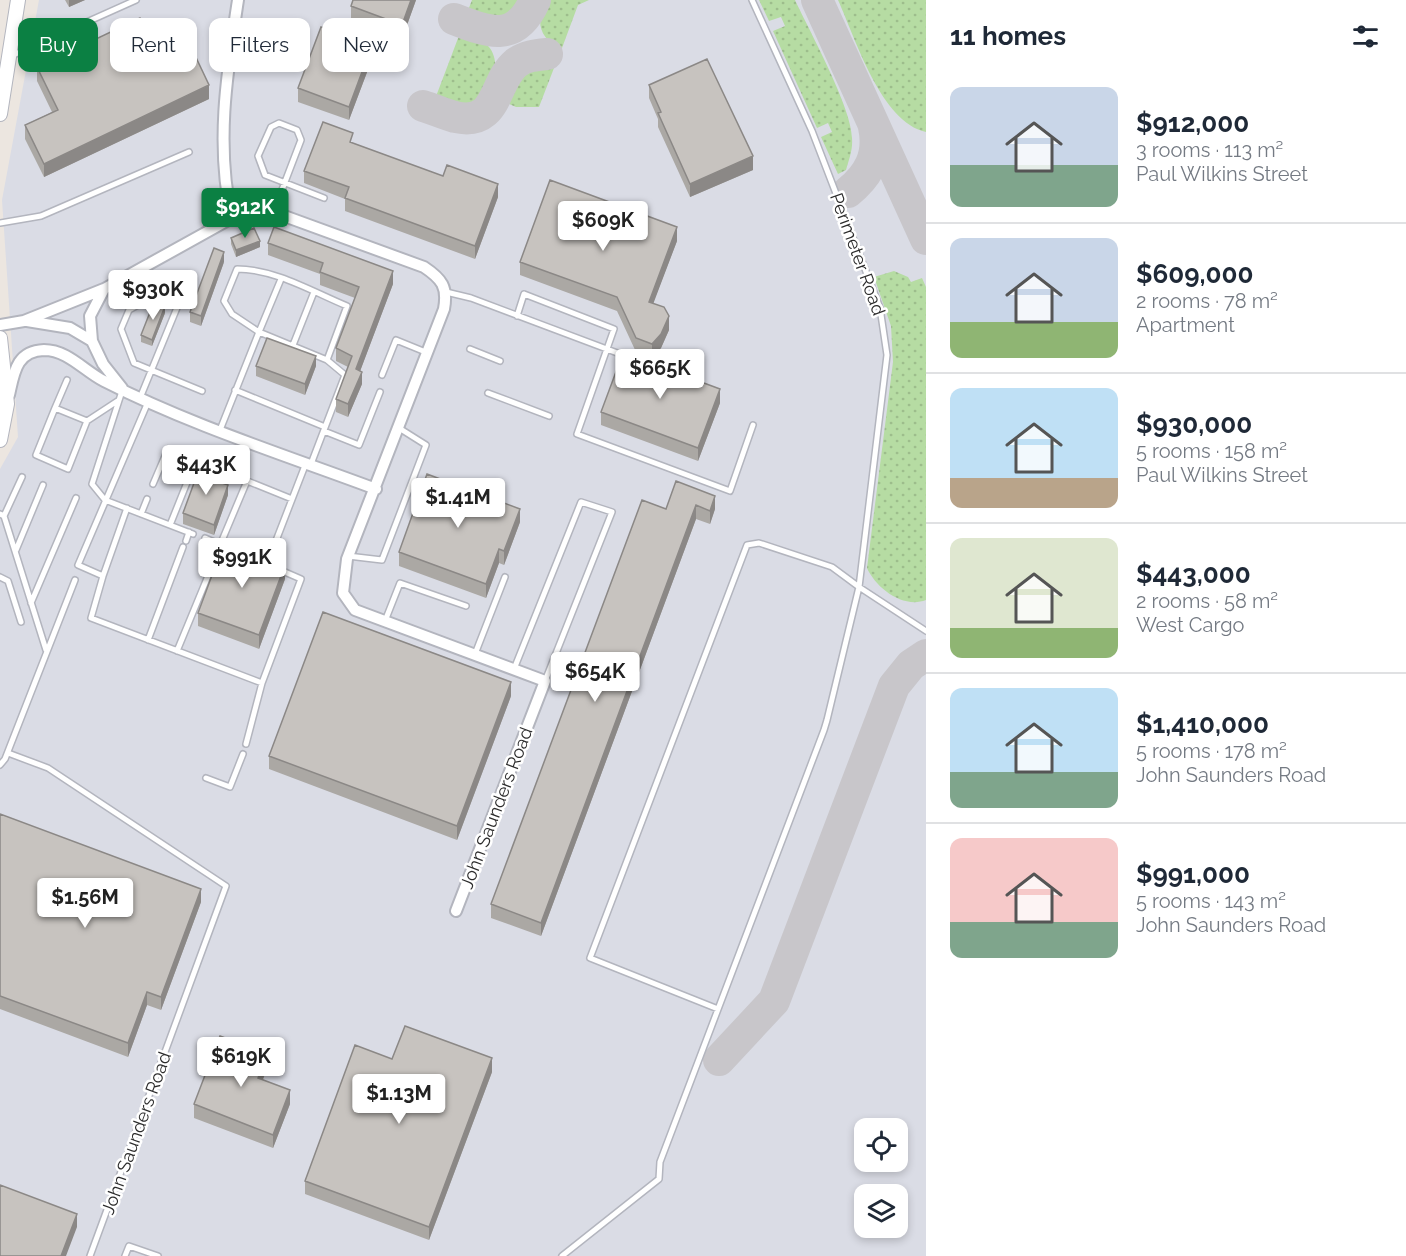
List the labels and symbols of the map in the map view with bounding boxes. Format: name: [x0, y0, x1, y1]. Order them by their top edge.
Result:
pin: $912K: [203, 188, 287, 239]
street label: Perimeter Road: [826, 190, 890, 318]
pin: $609K: [561, 201, 645, 252]
pin: $930K: [111, 270, 195, 321]
pin: $665K: [618, 349, 702, 400]
pin: $443K: [164, 445, 248, 496]
pin: $1.41M: [409, 478, 507, 529]
pin: $991K: [200, 538, 284, 589]
pin: $654K: [553, 652, 637, 703]
street label: John Saunders Road: [456, 724, 536, 892]
pin: $1.56M: [36, 878, 134, 929]
pin: $619K: [199, 1037, 283, 1088]
street label: John Saunders Road: [97, 1049, 175, 1217]
pin: $1.13M: [350, 1074, 448, 1125]

